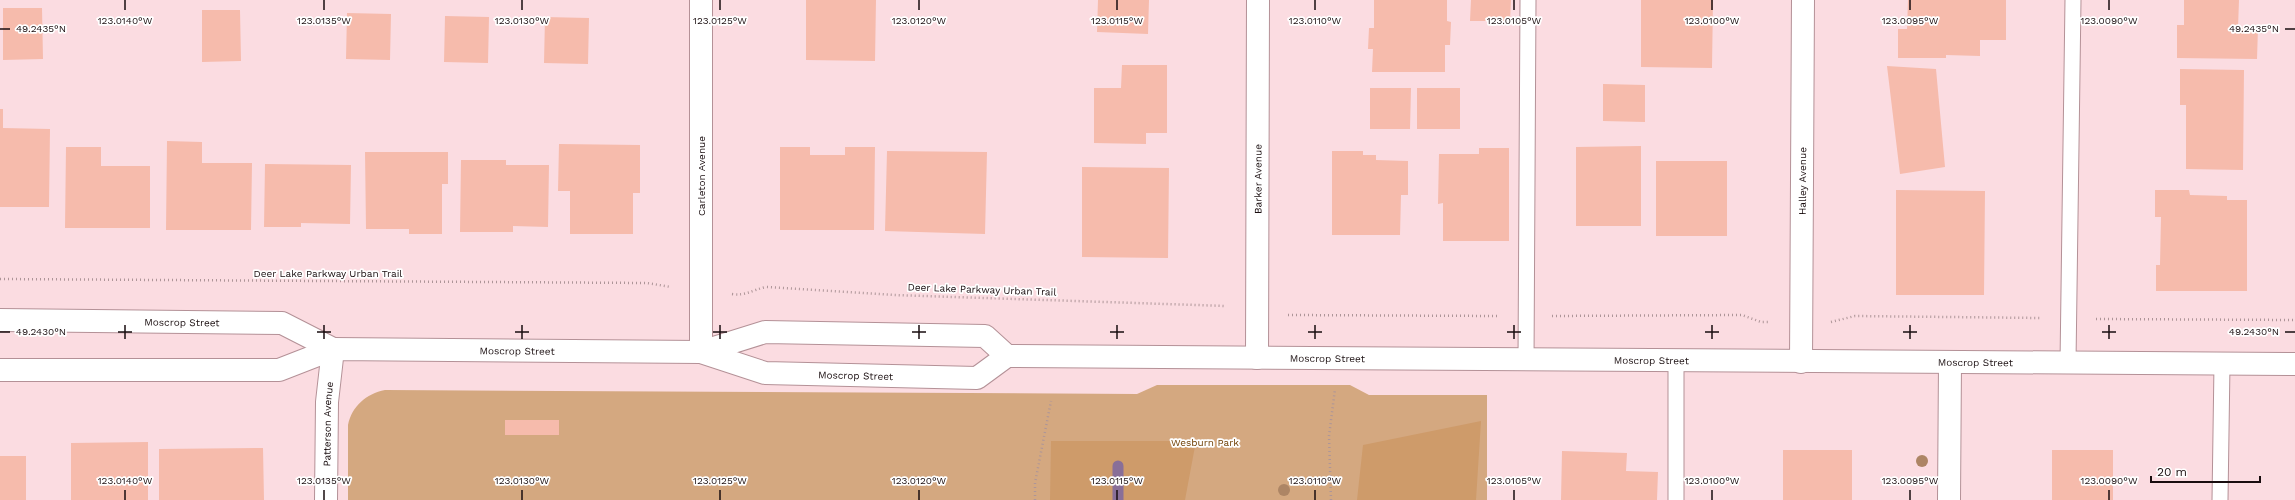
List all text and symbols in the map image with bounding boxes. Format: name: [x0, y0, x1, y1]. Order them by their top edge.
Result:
text: 123.0140°W: [98, 15, 153, 26]
text: 123.0135°W: [297, 15, 351, 26]
text: 123.0130°W: [495, 15, 550, 26]
text: 123.0125°W: [693, 15, 747, 26]
text: 123.0120°W: [892, 15, 947, 26]
text: 123.0115°W: [1091, 15, 1143, 26]
text: 123.0110°W: [1289, 15, 1342, 26]
text: 123.0105°W: [1487, 15, 1542, 26]
text: 123.0100°W: [1685, 15, 1740, 26]
text: 123.0095°W: [1882, 15, 1939, 26]
text: 123.0090°W: [2080, 15, 2138, 26]
text: 49.2435°N: [16, 23, 66, 34]
text: 49.2435°N: [2229, 23, 2279, 34]
street label: Carleton Avenue: [696, 136, 707, 216]
street label: Barker Avenue: [1252, 144, 1264, 214]
street label: Halley Avenue: [1797, 147, 1808, 215]
street label: Deer Lake Parkway Urban Trail: [254, 268, 402, 279]
street label: Deer Lake Parkway Urban Trail: [907, 281, 1057, 298]
street label: Moscrop Street: [144, 317, 220, 328]
text: 49.2430°N: [16, 326, 66, 337]
text: 49.2430°N: [2229, 326, 2279, 337]
street label: Moscrop Street: [479, 345, 555, 357]
street label: Moscrop Street: [1290, 353, 1366, 364]
street label: Moscrop Street: [1614, 355, 1690, 366]
street label: Moscrop Street: [1938, 357, 2014, 368]
street label: Moscrop Street: [818, 369, 894, 382]
street label: Patterson Avenue: [321, 381, 335, 467]
park label: Wesburn Park: [1171, 437, 1239, 448]
scale bar: [2151, 458, 2260, 484]
text: 20 m: [2157, 465, 2187, 479]
text: 123.0140°W: [98, 475, 153, 486]
text: 123.0135°W: [297, 475, 351, 486]
text: 123.0130°W: [495, 475, 550, 486]
text: 123.0125°W: [693, 475, 747, 486]
text: 123.0120°W: [892, 475, 947, 486]
text: 123.0115°W: [1091, 475, 1143, 486]
text: 123.0110°W: [1289, 475, 1342, 486]
text: 123.0105°W: [1487, 475, 1542, 486]
text: 123.0100°W: [1685, 475, 1740, 486]
text: 123.0095°W: [1882, 475, 1939, 486]
text: 123.0090°W: [2080, 475, 2138, 486]

